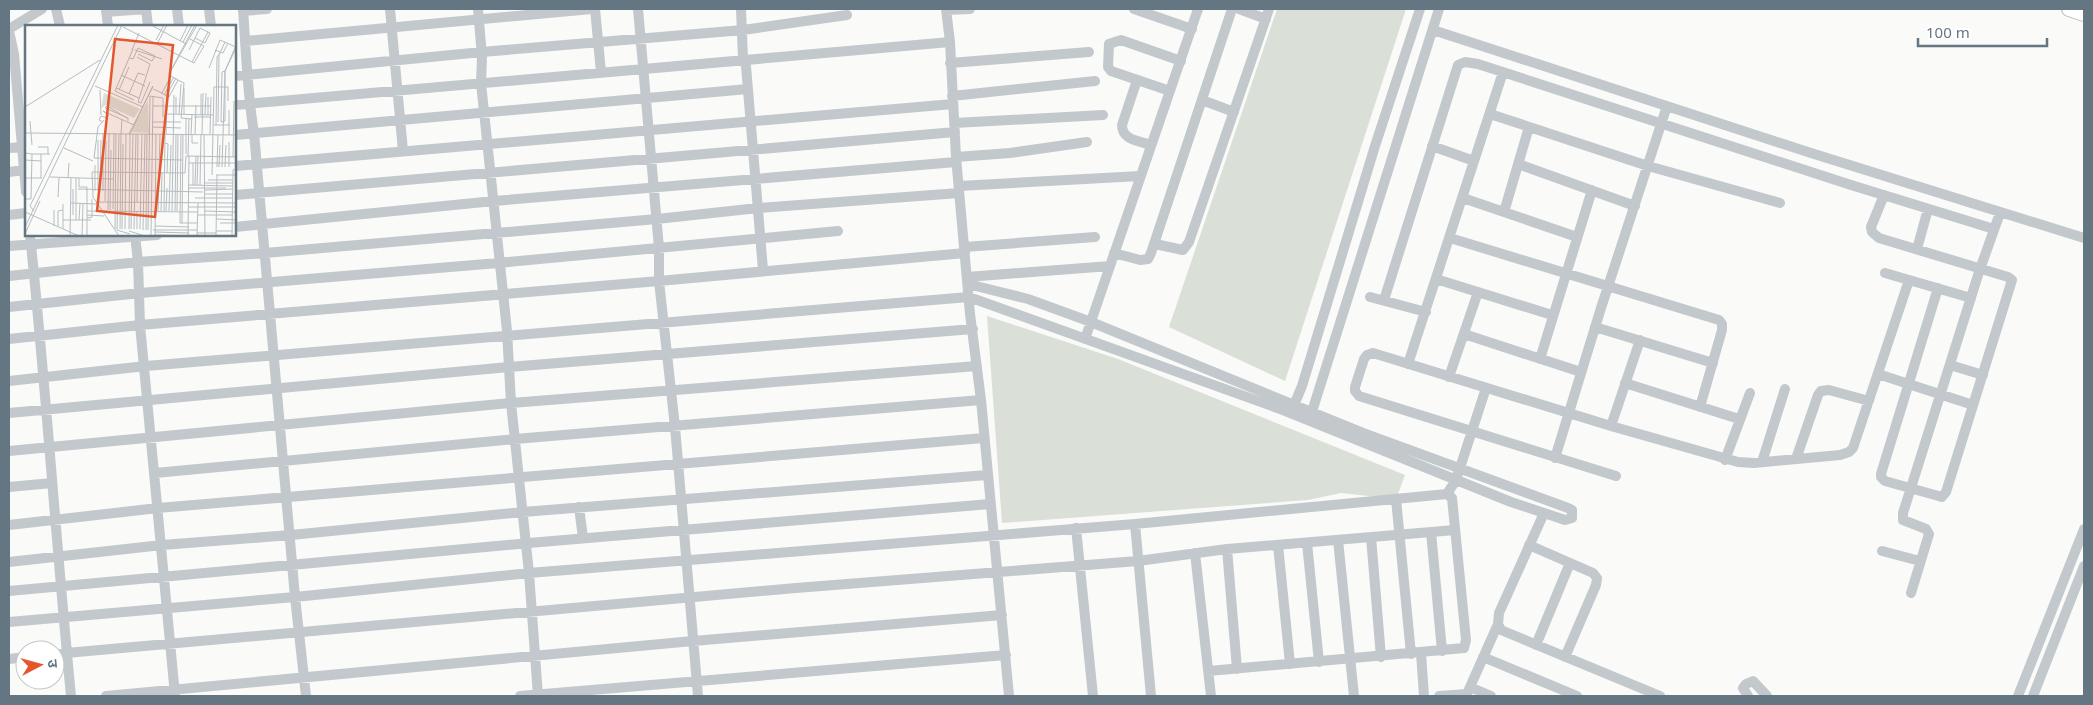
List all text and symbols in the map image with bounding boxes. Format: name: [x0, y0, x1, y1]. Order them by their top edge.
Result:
scale bar: [1918, 15, 2047, 47]
text: 100 m: [1926, 22, 1970, 42]
inset map: [25, 25, 236, 236]
north arrow: [15, 640, 65, 690]
text: उ: [44, 659, 63, 669]

